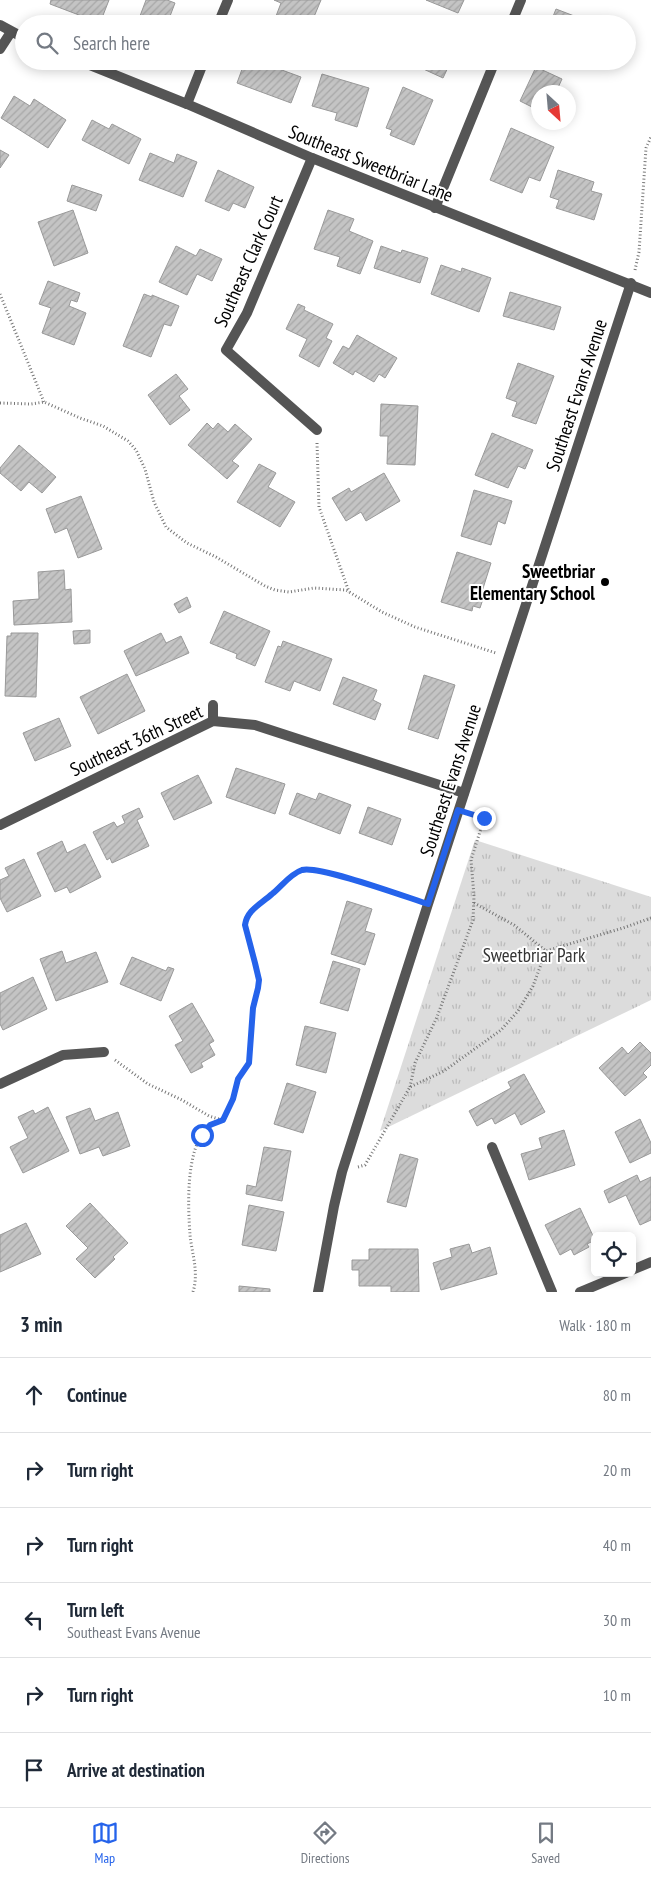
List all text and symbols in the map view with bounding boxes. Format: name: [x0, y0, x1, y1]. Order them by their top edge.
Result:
search box: [15, 15, 636, 70]
icon: search: [33, 29, 61, 57]
text: Search here: [73, 31, 150, 55]
north arrow: [531, 85, 576, 130]
street label: Southeast Sweetbriar Lane: [285, 119, 457, 207]
street label: Southeast Clark Court: [208, 191, 288, 331]
street label: Southeast Evans Avenue: [540, 316, 612, 474]
place label: Sweetbriar Elementary School: [470, 559, 595, 605]
marker: Sweetbriar Elementary School: [599, 576, 611, 588]
street label: Southeast 36th Street: [66, 699, 207, 781]
street label: Southeast Evans Avenue: [414, 701, 486, 859]
route end: [473, 807, 496, 830]
park label: Sweetbriar Park: [483, 943, 586, 967]
route start: [191, 1124, 214, 1147]
map controls: [591, 1232, 636, 1277]
button: locate: [591, 1232, 636, 1277]
text: 3 min: [20, 1311, 62, 1338]
text: Walk · 180 m: [559, 1315, 631, 1335]
icon: ahead: [20, 1381, 48, 1409]
text: Continue: [67, 1383, 127, 1407]
text: 80 m: [603, 1385, 631, 1405]
icon: right: [20, 1456, 48, 1484]
text: Turn right: [67, 1458, 133, 1482]
text: 20 m: [603, 1460, 631, 1480]
icon: right: [20, 1531, 48, 1559]
text: Turn right: [67, 1533, 133, 1557]
text: 40 m: [603, 1535, 631, 1555]
text: Turn left: [67, 1598, 124, 1622]
icon: left: [20, 1606, 48, 1634]
text: 30 m: [603, 1610, 631, 1630]
text: Southeast Evans Avenue: [67, 1622, 201, 1642]
icon: right: [20, 1681, 48, 1709]
text: Turn right: [67, 1683, 133, 1707]
text: 10 m: [603, 1685, 631, 1705]
icon: arrive: [20, 1756, 48, 1784]
text: Arrive at destination: [67, 1758, 205, 1782]
tab: Map: [91, 1819, 119, 1867]
tab: Directions: [301, 1819, 349, 1867]
tab: Saved: [531, 1819, 560, 1867]

